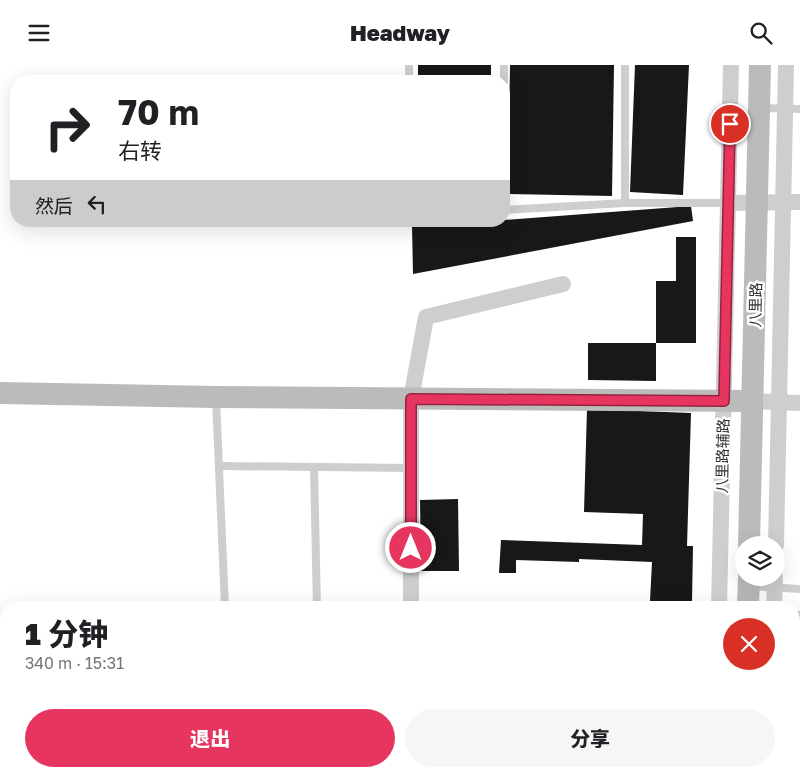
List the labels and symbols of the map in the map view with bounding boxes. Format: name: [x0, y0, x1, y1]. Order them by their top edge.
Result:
pin: [709, 103, 751, 145]
street label: 八里路: [746, 282, 764, 328]
street label: 八里路辅路: [712, 418, 732, 494]
position arrow: [384, 521, 436, 573]

